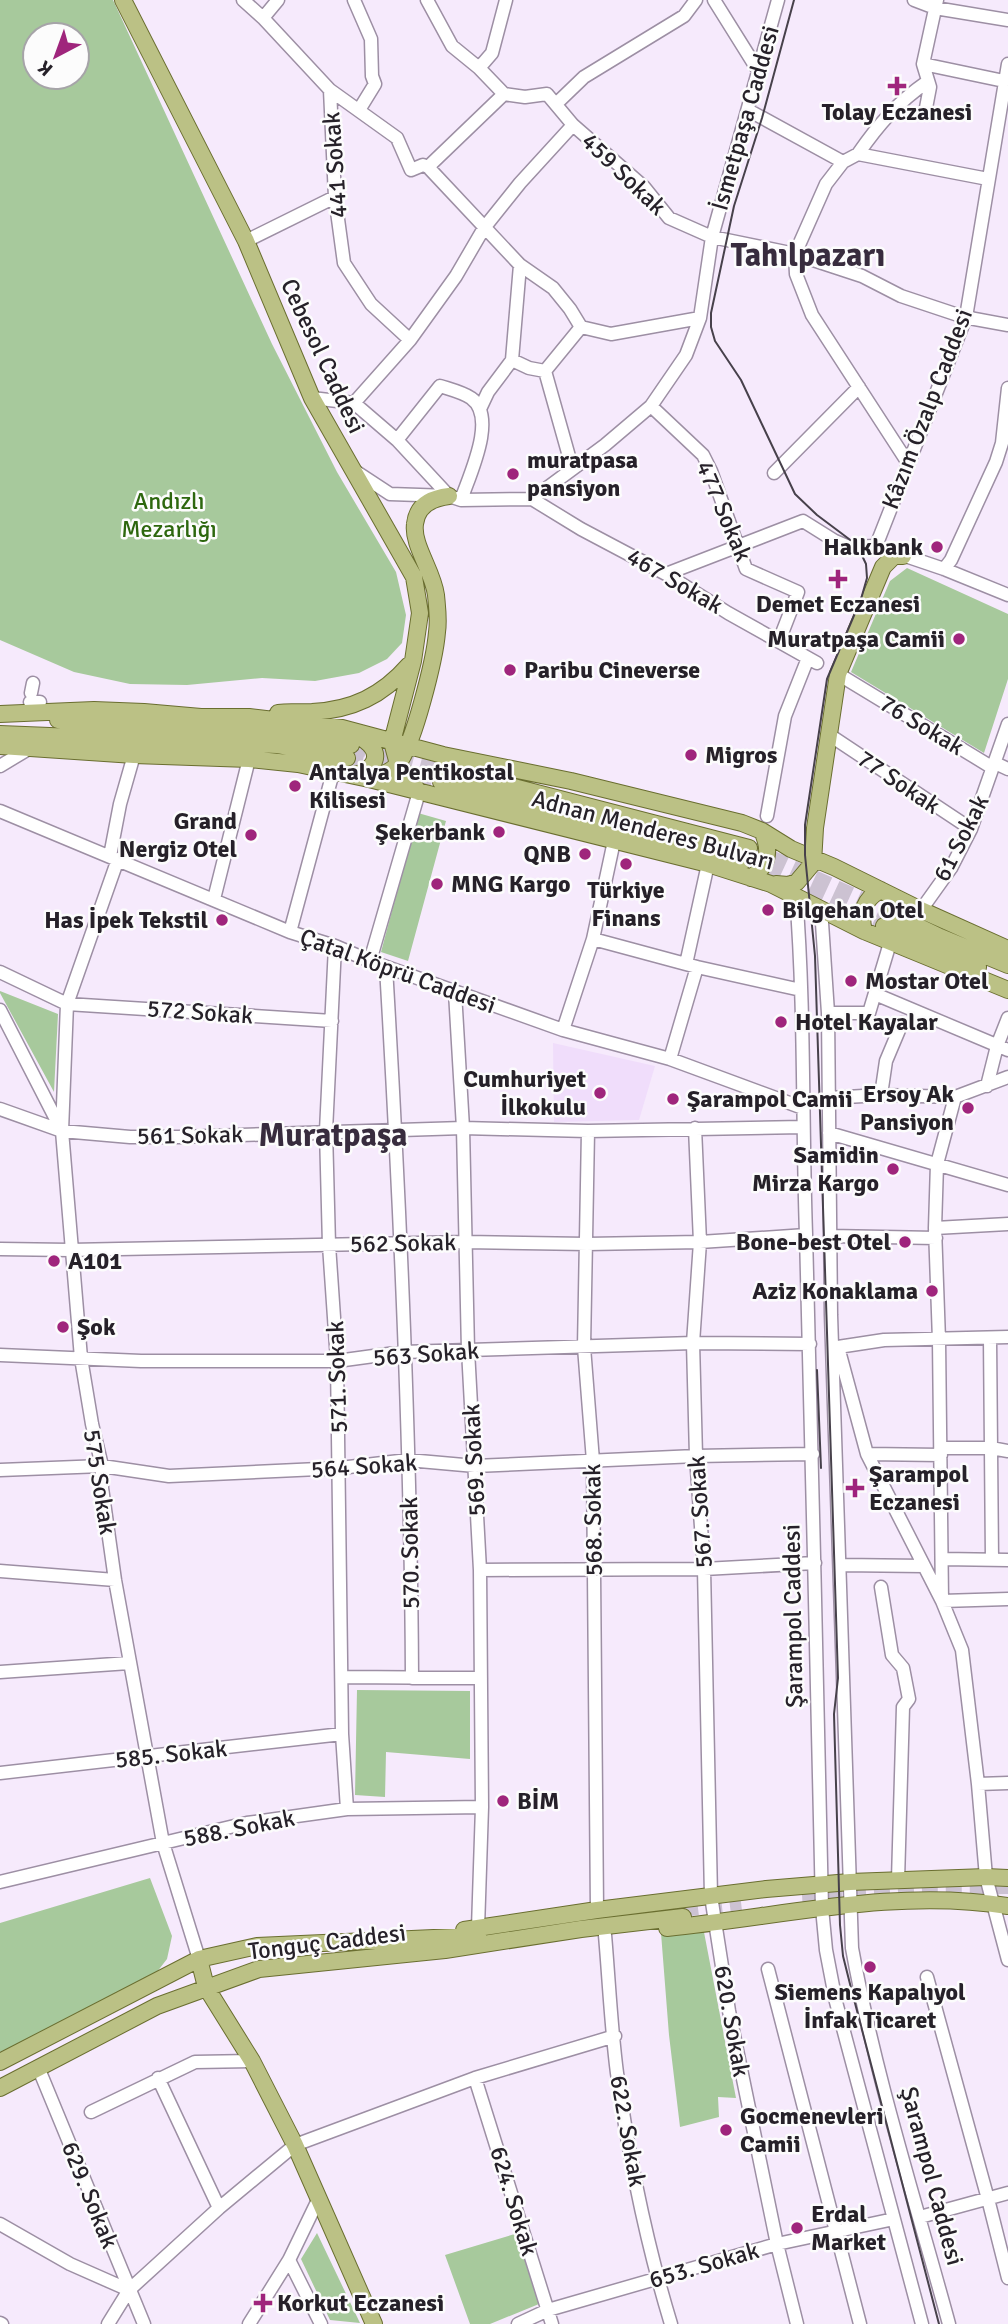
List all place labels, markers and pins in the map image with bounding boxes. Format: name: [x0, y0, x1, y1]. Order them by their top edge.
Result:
marker: Tolay Eczanesi: [889, 78, 905, 94]
place label: Tolay Eczanesi: [822, 97, 972, 127]
place label: muratpasa pansiyon: [527, 445, 638, 503]
marker: muratpasa pansiyon: [505, 466, 521, 482]
place label: Halkbank: [823, 532, 923, 562]
marker: Halkbank: [929, 539, 945, 555]
marker: Demet Eczanesi: [830, 571, 846, 587]
place label: Demet Eczanesi: [756, 589, 920, 619]
place label: Muratpaşa Camii: [767, 624, 945, 654]
marker: Muratpaşa Camii: [951, 631, 967, 647]
place label: Paribu Cineverse: [524, 655, 700, 685]
marker: Paribu Cineverse: [502, 662, 518, 678]
place label: Migros: [705, 740, 778, 770]
marker: Migros: [683, 747, 699, 763]
place label: Antalya Pentikostal Kilisesi: [309, 757, 515, 815]
marker: Antalya Pentikostal Kilisesi: [287, 778, 303, 794]
place label: Grand Nergiz Otel: [119, 806, 237, 864]
place label: Şekerbank: [375, 817, 485, 847]
marker: Şekerbank: [491, 824, 507, 840]
marker: Grand Nergiz Otel: [243, 827, 259, 843]
place label: QNB: [523, 839, 571, 869]
marker: QNB: [577, 846, 593, 862]
marker: Türkiye Finans: [618, 856, 634, 872]
place label: MNG Kargo: [451, 869, 571, 899]
place label: Türkiye Finans: [587, 875, 665, 933]
marker: MNG Kargo: [429, 876, 445, 892]
place label: Bilgehan Otel: [782, 895, 925, 925]
marker: Bilgehan Otel: [760, 902, 776, 918]
place label: Has İpek Tekstil: [44, 905, 208, 935]
marker: Has İpek Tekstil: [214, 912, 230, 928]
place label: Mostar Otel: [865, 966, 989, 996]
marker: Mostar Otel: [843, 973, 859, 989]
place label: Hotel Kayalar: [795, 1007, 938, 1037]
marker: Hotel Kayalar: [773, 1014, 789, 1030]
place label: Cumhuriyet İlkokulu: [463, 1064, 586, 1122]
place label: Ersoy Ak Pansiyon: [860, 1079, 954, 1137]
place label: Şarampol Camii: [687, 1084, 853, 1114]
marker: Cumhuriyet İlkokulu: [592, 1085, 608, 1101]
marker: Şarampol Camii: [665, 1091, 681, 1107]
marker: Ersoy Ak Pansiyon: [960, 1100, 976, 1116]
place label: Samidin Mirza Kargo: [752, 1140, 879, 1198]
marker: Samidin Mirza Kargo: [885, 1161, 901, 1177]
place label: Bone-best Otel: [736, 1227, 891, 1257]
marker: Bone-best Otel: [897, 1234, 913, 1250]
place label: A101: [68, 1246, 122, 1276]
marker: A101: [46, 1253, 62, 1269]
place label: Aziz Konaklama: [752, 1276, 918, 1306]
marker: Aziz Konaklama: [924, 1283, 940, 1299]
place label: Şok: [77, 1312, 116, 1342]
marker: Şok: [55, 1319, 71, 1335]
place label: Şarampol Eczanesi: [869, 1459, 969, 1517]
marker: Şarampol Eczanesi: [847, 1480, 863, 1496]
place label: BİM: [517, 1786, 559, 1816]
marker: BİM: [495, 1793, 511, 1809]
marker: Siemens Kapalıyol İnfak Ticaret: [862, 1959, 878, 1975]
place label: Siemens Kapalıyol İnfak Ticaret: [774, 1977, 966, 2035]
place label: Gocmenevleri Camii: [740, 2101, 884, 2159]
marker: Gocmenevleri Camii: [718, 2122, 734, 2138]
place label: Erdal Market: [811, 2199, 886, 2257]
marker: Erdal Market: [789, 2220, 805, 2236]
place label: Korkut Eczanesi: [277, 2288, 444, 2318]
marker: Korkut Eczanesi: [255, 2295, 271, 2311]

